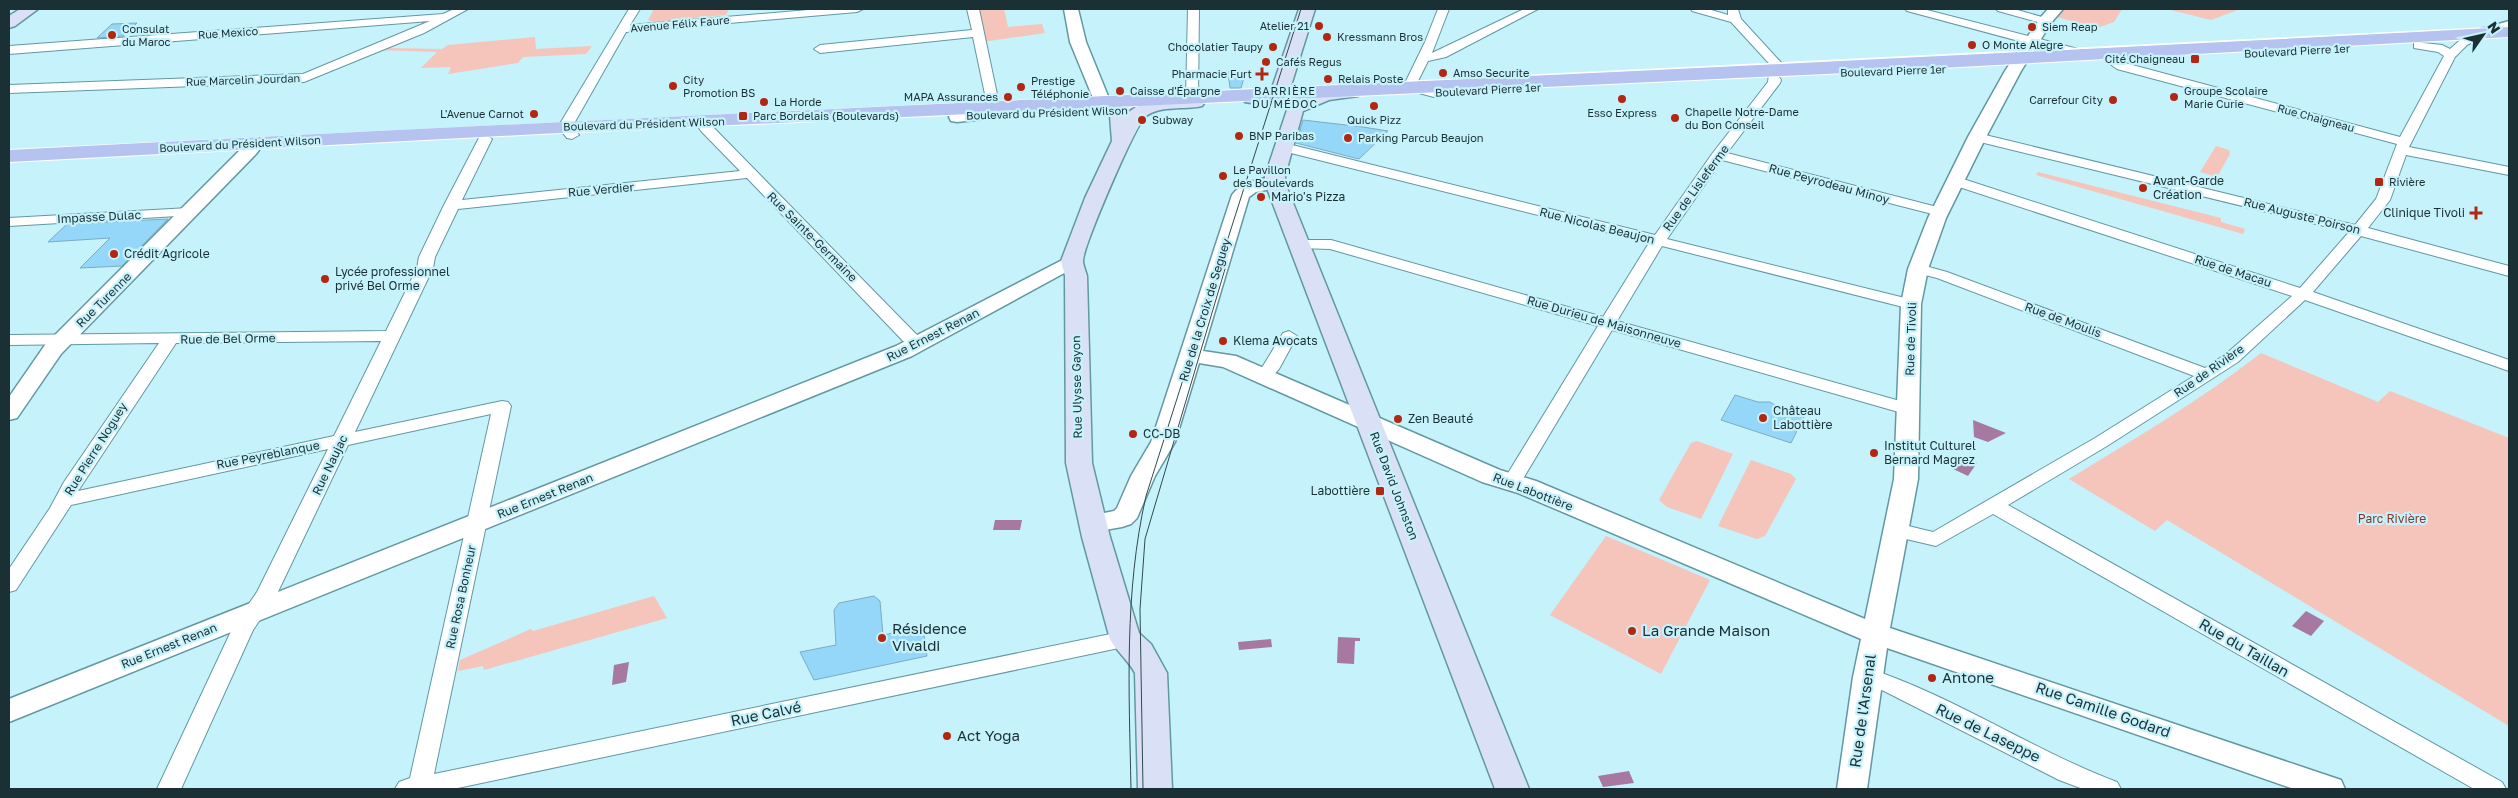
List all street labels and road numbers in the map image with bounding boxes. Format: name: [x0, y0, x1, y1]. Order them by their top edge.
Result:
street label: Avenue Félix Faure: [630, 13, 730, 34]
street label: Rue Mexico: [197, 24, 259, 41]
street label: Boulevard Pierre 1er: [2244, 41, 2351, 60]
street label: Boulevard Pierre 1er: [1840, 62, 1947, 79]
street label: Rue Marcelin Jourdan: [186, 71, 300, 88]
street label: Boulevard Pierre 1er: [1435, 80, 1542, 99]
street label: Rue Chaigneau: [2276, 101, 2356, 134]
street label: Boulevard du Président Wilson: [966, 103, 1128, 122]
street label: Boulevard du Président Wilson: [563, 114, 725, 133]
street label: Boulevard du Président Wilson: [159, 133, 321, 154]
street label: Rue de Lisleferme: [1659, 142, 1732, 234]
street label: Rue Peyrodeau Minoy: [1767, 160, 1891, 207]
street label: Rue Verdier: [567, 179, 635, 200]
street label: Rue Sainte-Germaine: [764, 188, 861, 285]
street label: Rue Auguste Poirson: [2242, 194, 2362, 237]
street label: Rue Nicolas Beaujon: [1538, 204, 1656, 247]
street label: Impasse Dulac: [57, 207, 142, 226]
street label: Rue de la Croix de Seguey: [1176, 236, 1234, 383]
street label: Rue de Macau: [2193, 251, 2274, 290]
street label: Rue Turenne: [73, 269, 134, 330]
street label: Rue Durieu de Maisonneuve: [1525, 292, 1683, 351]
street label: Rue de Moulis: [2023, 299, 2104, 340]
street label: Rue de Tivoli: [1902, 302, 1919, 376]
street label: Rue Ernest Renan: [884, 305, 982, 364]
street label: Rue de Bel Orme: [180, 330, 276, 347]
street label: Rue Ulysse Gayon: [1068, 335, 1085, 439]
street label: Rue de Rivière: [2171, 341, 2247, 400]
street label: Rue Pierre Noguey: [61, 399, 130, 498]
street label: Rue David Johnston: [1367, 430, 1422, 542]
street label: Rue Naujac: [309, 432, 351, 497]
street label: Rue Peyreblanque: [215, 437, 321, 472]
street label: Rue Ernest Renan: [495, 469, 595, 522]
street label: Rue Labottière: [1491, 469, 1575, 514]
street label: Rue Rosa Bonheur: [442, 543, 479, 650]
street label: Rue du Taillan: [2196, 614, 2293, 680]
street label: Rue Ernest Renan: [119, 619, 219, 672]
street label: Rue de l'Arsenal: [1845, 653, 1879, 769]
street label: Rue Camille Godard: [2034, 678, 2173, 741]
street label: Rue Calvé: [729, 697, 803, 729]
street label: Rue de Laseppe: [1933, 699, 2044, 765]

